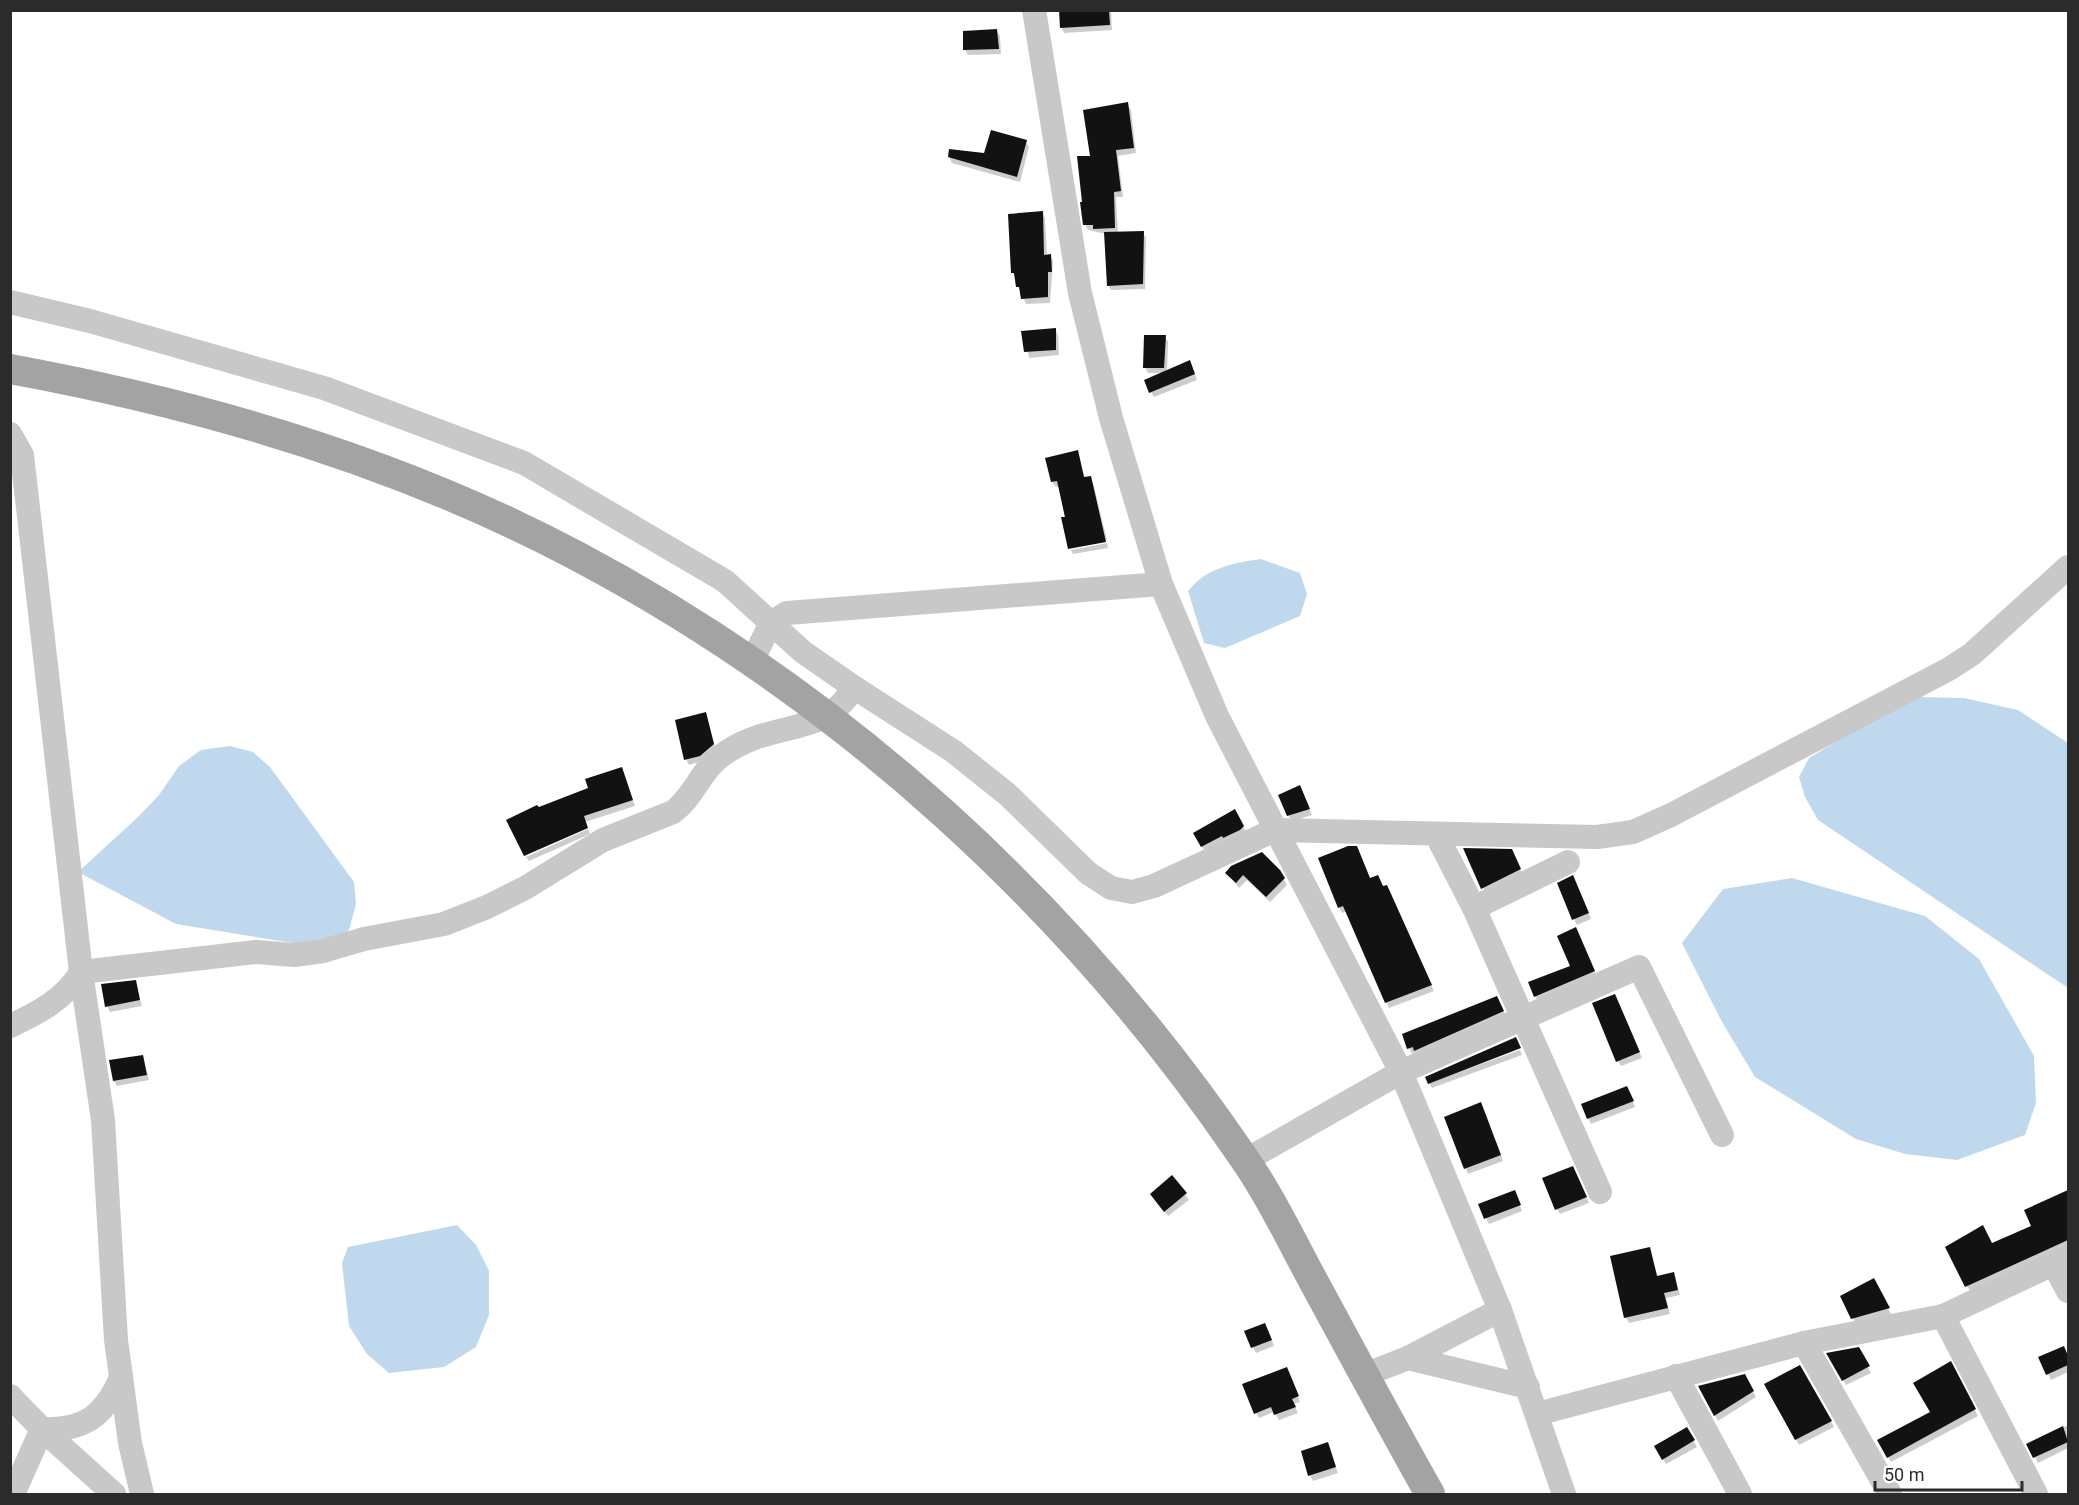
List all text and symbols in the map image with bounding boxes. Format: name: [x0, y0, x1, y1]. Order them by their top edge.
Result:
scale bar: [1875, 1454, 2022, 1492]
text: 50 m: [1884, 1464, 1924, 1485]

